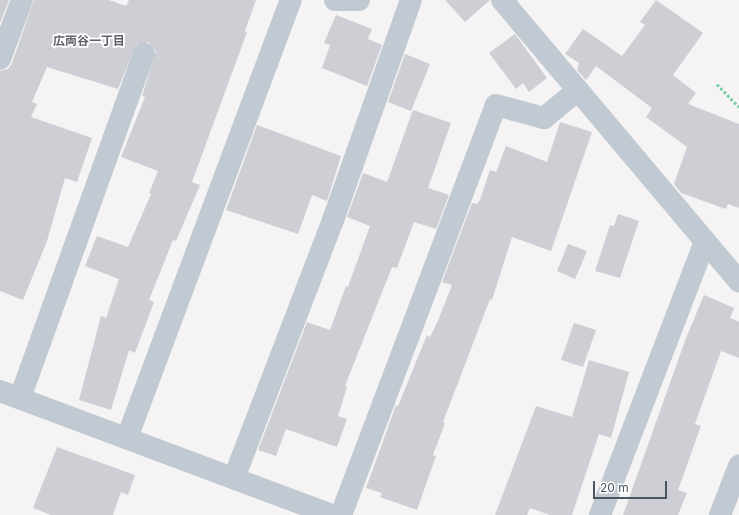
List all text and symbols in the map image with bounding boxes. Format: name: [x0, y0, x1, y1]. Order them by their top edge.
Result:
district label: 広両谷一丁目: [53, 34, 125, 48]
scale bar: [595, 473, 669, 499]
text: 20 m: [600, 480, 629, 495]

